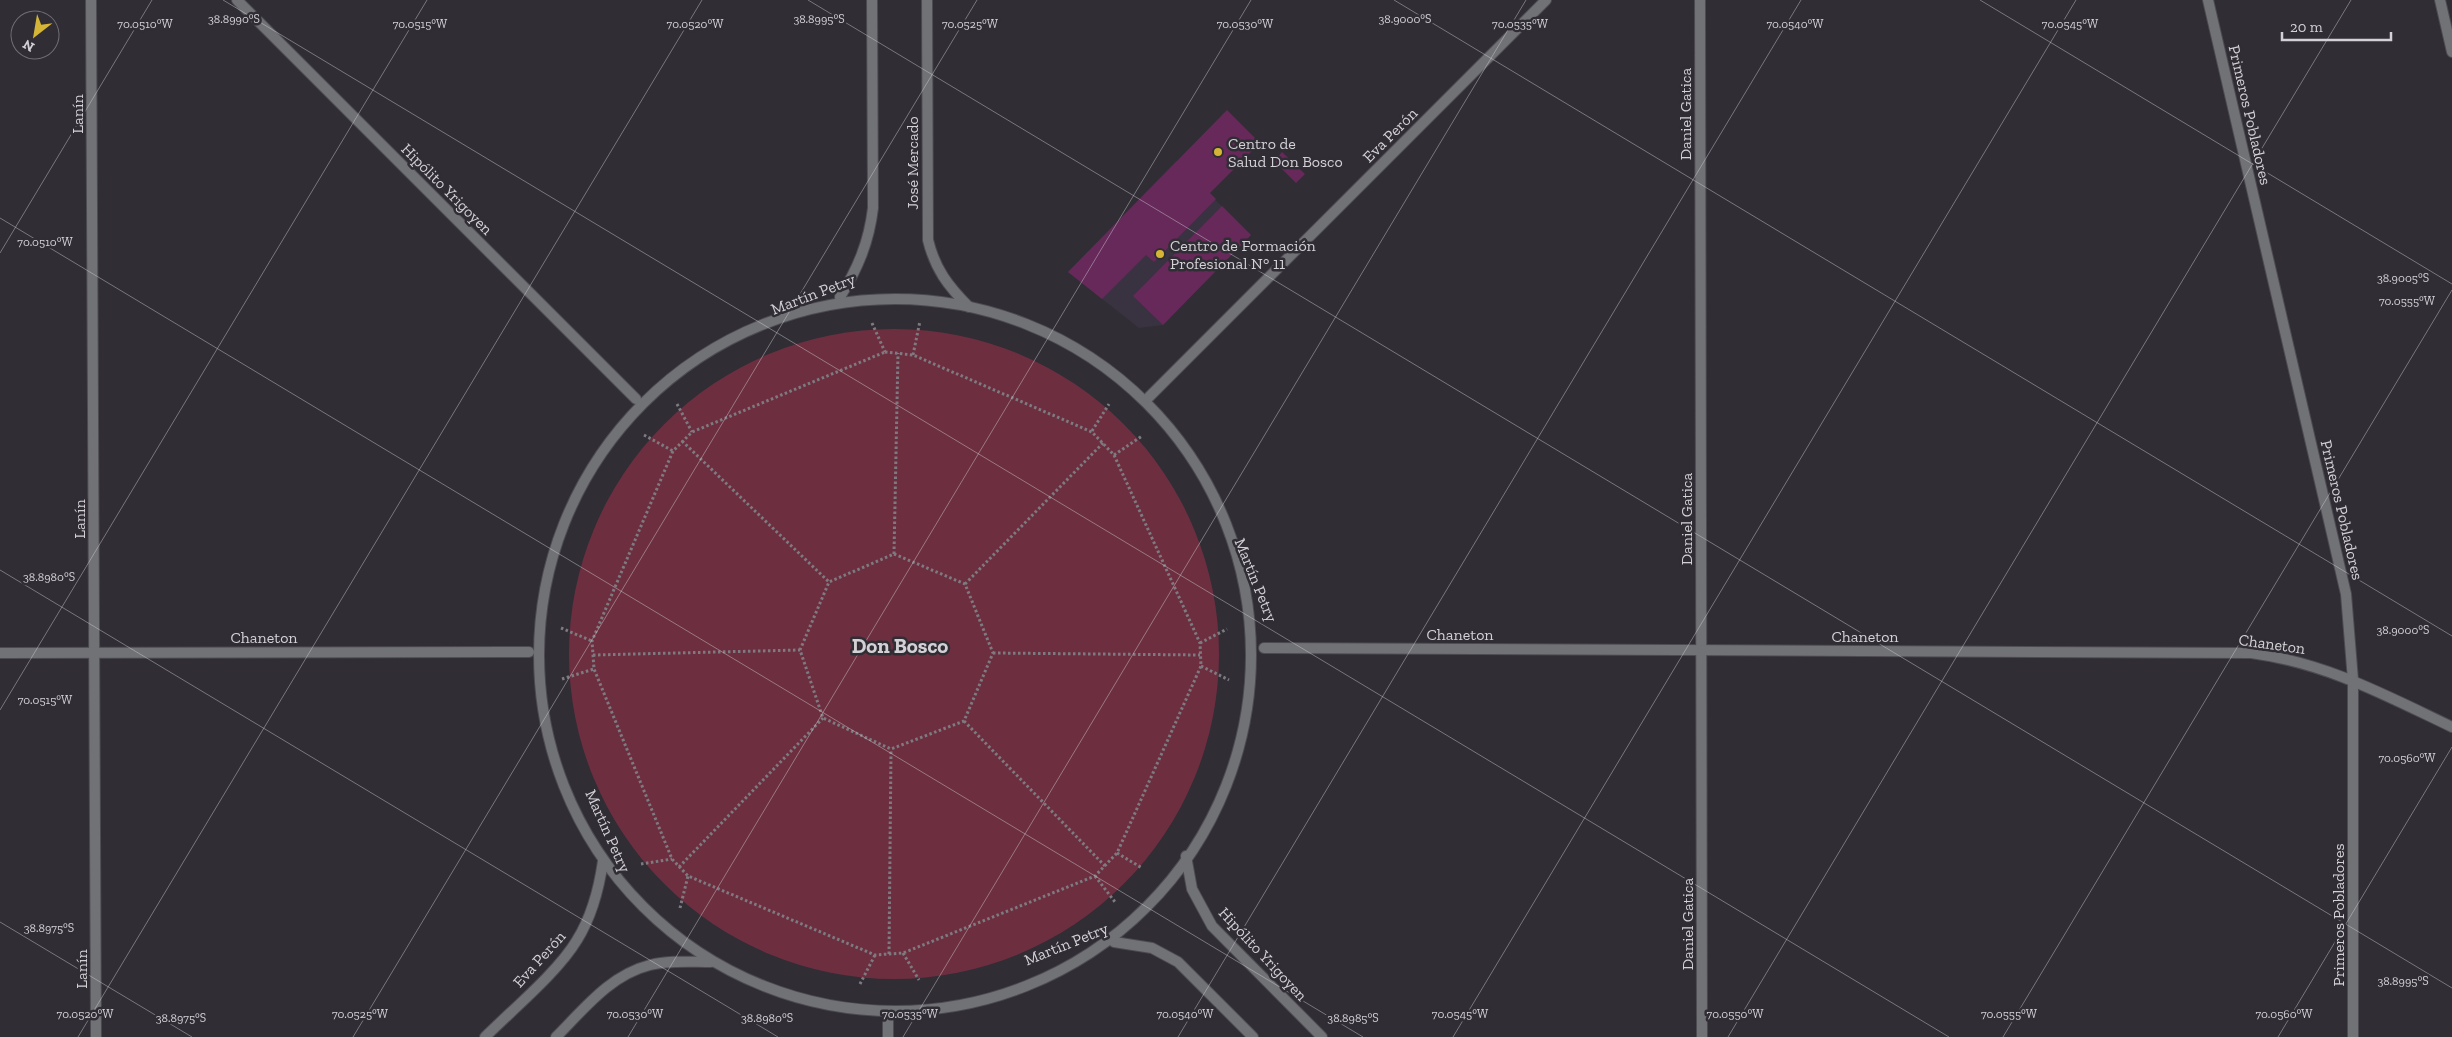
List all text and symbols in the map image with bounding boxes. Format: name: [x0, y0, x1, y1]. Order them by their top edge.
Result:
north arrow: [10, 10, 60, 60]
scale bar: [2282, 10, 2391, 42]
text: 38.8990°S: [208, 12, 260, 26]
text: 38.8995°S: [793, 12, 845, 26]
text: 38.9000°S: [1379, 12, 1432, 26]
text: 70.0510°W: [117, 17, 173, 31]
text: 70.0515°W: [393, 17, 448, 31]
text: 70.0520°W: [667, 17, 724, 31]
text: 70.0525°W: [942, 17, 999, 31]
text: 70.0530°W: [1217, 17, 1274, 31]
text: 70.0535°W: [1492, 17, 1549, 31]
text: 70.0540°W: [1766, 17, 1824, 31]
text: 70.0545°W: [2042, 17, 2099, 31]
text: 20 m: [2290, 18, 2323, 36]
text: N: [19, 36, 38, 56]
street label: Primeros Pobladores: [2225, 43, 2275, 187]
street label: Daniel Gatica: [1676, 68, 1695, 160]
street label: Lanín: [68, 94, 87, 134]
street label: Eva Perón: [1359, 103, 1422, 166]
street label: José Mercado: [903, 116, 922, 210]
place label: Centro de Salud Don Bosco: [1228, 134, 1343, 171]
street label: Hipólito Yrigoyen: [397, 139, 497, 239]
marker: Centro de Salud Don Bosco: [1212, 146, 1224, 158]
text: 70.0510°W: [17, 235, 73, 249]
place label: Centro de Formación Profesional N° 11: [1170, 236, 1317, 273]
marker: Centro de Formación Profesional N° 11: [1154, 248, 1166, 260]
street label: Martín Petry: [768, 269, 859, 319]
text: 38.9005°S: [2377, 271, 2429, 285]
text: 70.0555°W: [2379, 294, 2436, 308]
street label: Primeros Pobladores: [2317, 438, 2367, 582]
street label: Daniel Gatica: [1677, 473, 1696, 565]
street label: Lanín: [70, 499, 89, 539]
street label: Martín Petry: [1231, 535, 1282, 625]
text: 38.8980°S: [23, 570, 75, 584]
text: 38.9000°S: [2377, 623, 2430, 637]
street label: Chaneton: [1426, 625, 1494, 644]
street label: Chaneton: [1831, 627, 1899, 646]
street label: Chaneton: [230, 628, 298, 647]
street label: Chaneton: [2237, 630, 2307, 658]
district label: Don Bosco: [852, 633, 948, 658]
text: 70.0515°W: [18, 693, 73, 707]
text: 70.0560°W: [2378, 751, 2436, 765]
street label: Martín Petry: [581, 787, 635, 876]
street label: Primeros Pobladores: [2329, 843, 2348, 987]
street label: Daniel Gatica: [1678, 878, 1697, 970]
street label: Hipólito Yrigoyen: [1215, 903, 1312, 1005]
street label: Martín Petry: [1021, 918, 1111, 969]
text: 38.8975°S: [24, 921, 74, 935]
street label: Eva Perón: [509, 926, 570, 991]
street label: Lanín: [72, 949, 91, 989]
text: 38.8995°S: [2377, 974, 2429, 988]
text: 70.0520°W: [57, 1007, 114, 1021]
text: 70.0525°W: [332, 1007, 389, 1021]
text: 70.0530°W: [607, 1007, 664, 1021]
text: 70.0535°W: [882, 1007, 939, 1021]
text: 70.0540°W: [1156, 1007, 1214, 1021]
text: 70.0545°W: [1432, 1007, 1489, 1021]
text: 70.0550°W: [1707, 1007, 1764, 1021]
text: 70.0555°W: [1981, 1007, 2038, 1021]
text: 70.0560°W: [2255, 1007, 2313, 1021]
text: 38.8975°S: [156, 1011, 206, 1025]
text: 38.8980°S: [741, 1011, 793, 1025]
text: 38.8985°S: [1327, 1011, 1379, 1025]

